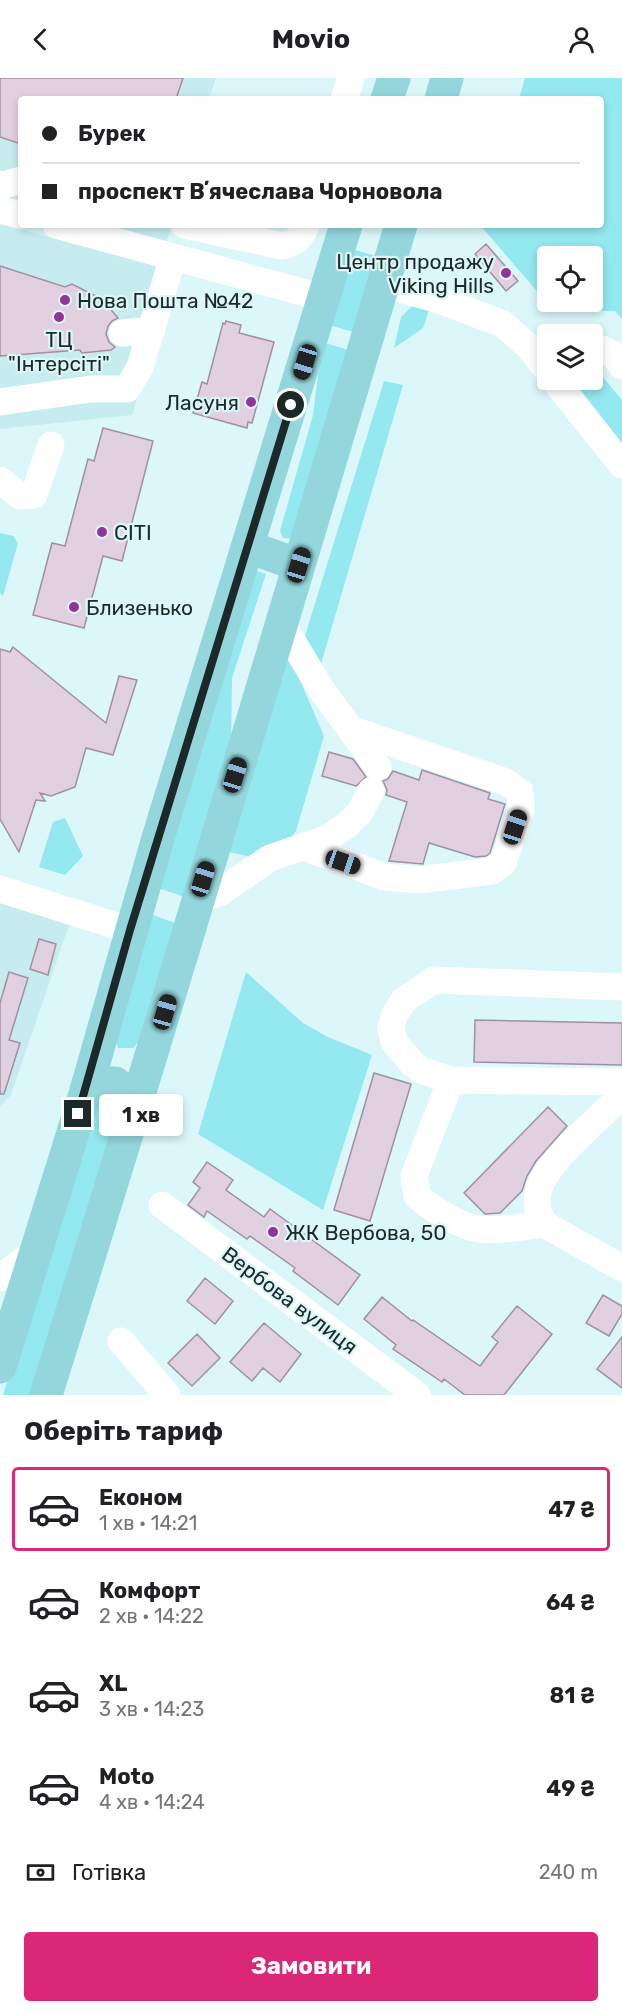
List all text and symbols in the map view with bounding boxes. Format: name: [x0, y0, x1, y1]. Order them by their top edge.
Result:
icon: back: [24, 23, 57, 56]
text: Movio: [272, 23, 350, 55]
icon: person: [565, 23, 598, 56]
text: Бурек: [78, 120, 146, 147]
text: проспект Вʼячеслава Чорновола: [78, 178, 443, 205]
map controls: [537, 246, 603, 390]
button: locate: [537, 246, 603, 312]
place label: Центр продажу Viking Hills: [336, 249, 494, 298]
marker: Центр продажу Viking Hills: [499, 266, 513, 280]
place label: Нова Пошта №42: [77, 288, 253, 313]
marker: Нова Пошта №42: [58, 293, 72, 307]
marker: ТЦ "Інтерсіті": [52, 310, 66, 324]
button: layers: [537, 324, 603, 390]
place label: ТЦ "Інтерсіті": [8, 327, 110, 376]
car: [291, 342, 319, 382]
place label: Ласуня: [165, 390, 239, 415]
route start: [277, 391, 304, 418]
marker: Ласуня: [244, 395, 258, 409]
place label: CITI: [114, 520, 152, 545]
marker: CITI: [95, 525, 109, 539]
car: [285, 545, 313, 585]
place label: Близенько: [86, 595, 193, 620]
marker: Близенько: [67, 600, 81, 614]
car: [221, 755, 249, 795]
car: [501, 807, 529, 847]
car: [323, 848, 363, 876]
car: [189, 859, 217, 899]
car: [151, 992, 179, 1032]
callout: 1 хв: [99, 1093, 183, 1135]
route end: [64, 1100, 91, 1127]
text: 1 хв: [122, 1103, 160, 1127]
place label: ЖК Вербова, 50: [285, 1220, 447, 1245]
marker: ЖК Вербова, 50: [266, 1225, 280, 1239]
street label: Вербова вулиця: [217, 1241, 363, 1359]
text: Оберіть тариф: [24, 1415, 223, 1447]
icon: car: [27, 1482, 81, 1536]
text: Економ: [99, 1484, 183, 1511]
text: 47 ₴: [548, 1496, 595, 1523]
text: 1 хв · 14:21: [99, 1511, 197, 1535]
icon: car: [27, 1575, 81, 1629]
text: Комфорт: [99, 1577, 200, 1604]
text: 64 ₴: [546, 1589, 595, 1616]
text: 2 хв · 14:22: [99, 1604, 204, 1628]
icon: car: [27, 1668, 81, 1722]
text: XL: [99, 1670, 127, 1697]
text: 81 ₴: [550, 1682, 595, 1709]
text: 3 хв · 14:23: [99, 1697, 204, 1721]
icon: car: [27, 1761, 81, 1815]
text: Moto: [99, 1763, 154, 1790]
text: 49 ₴: [546, 1775, 595, 1802]
text: 4 хв · 14:24: [99, 1790, 205, 1814]
icon: cash: [24, 1856, 57, 1889]
text: Готівка: [72, 1859, 146, 1886]
text: 240 m: [539, 1860, 598, 1884]
button: Замовити: [24, 1932, 598, 2001]

